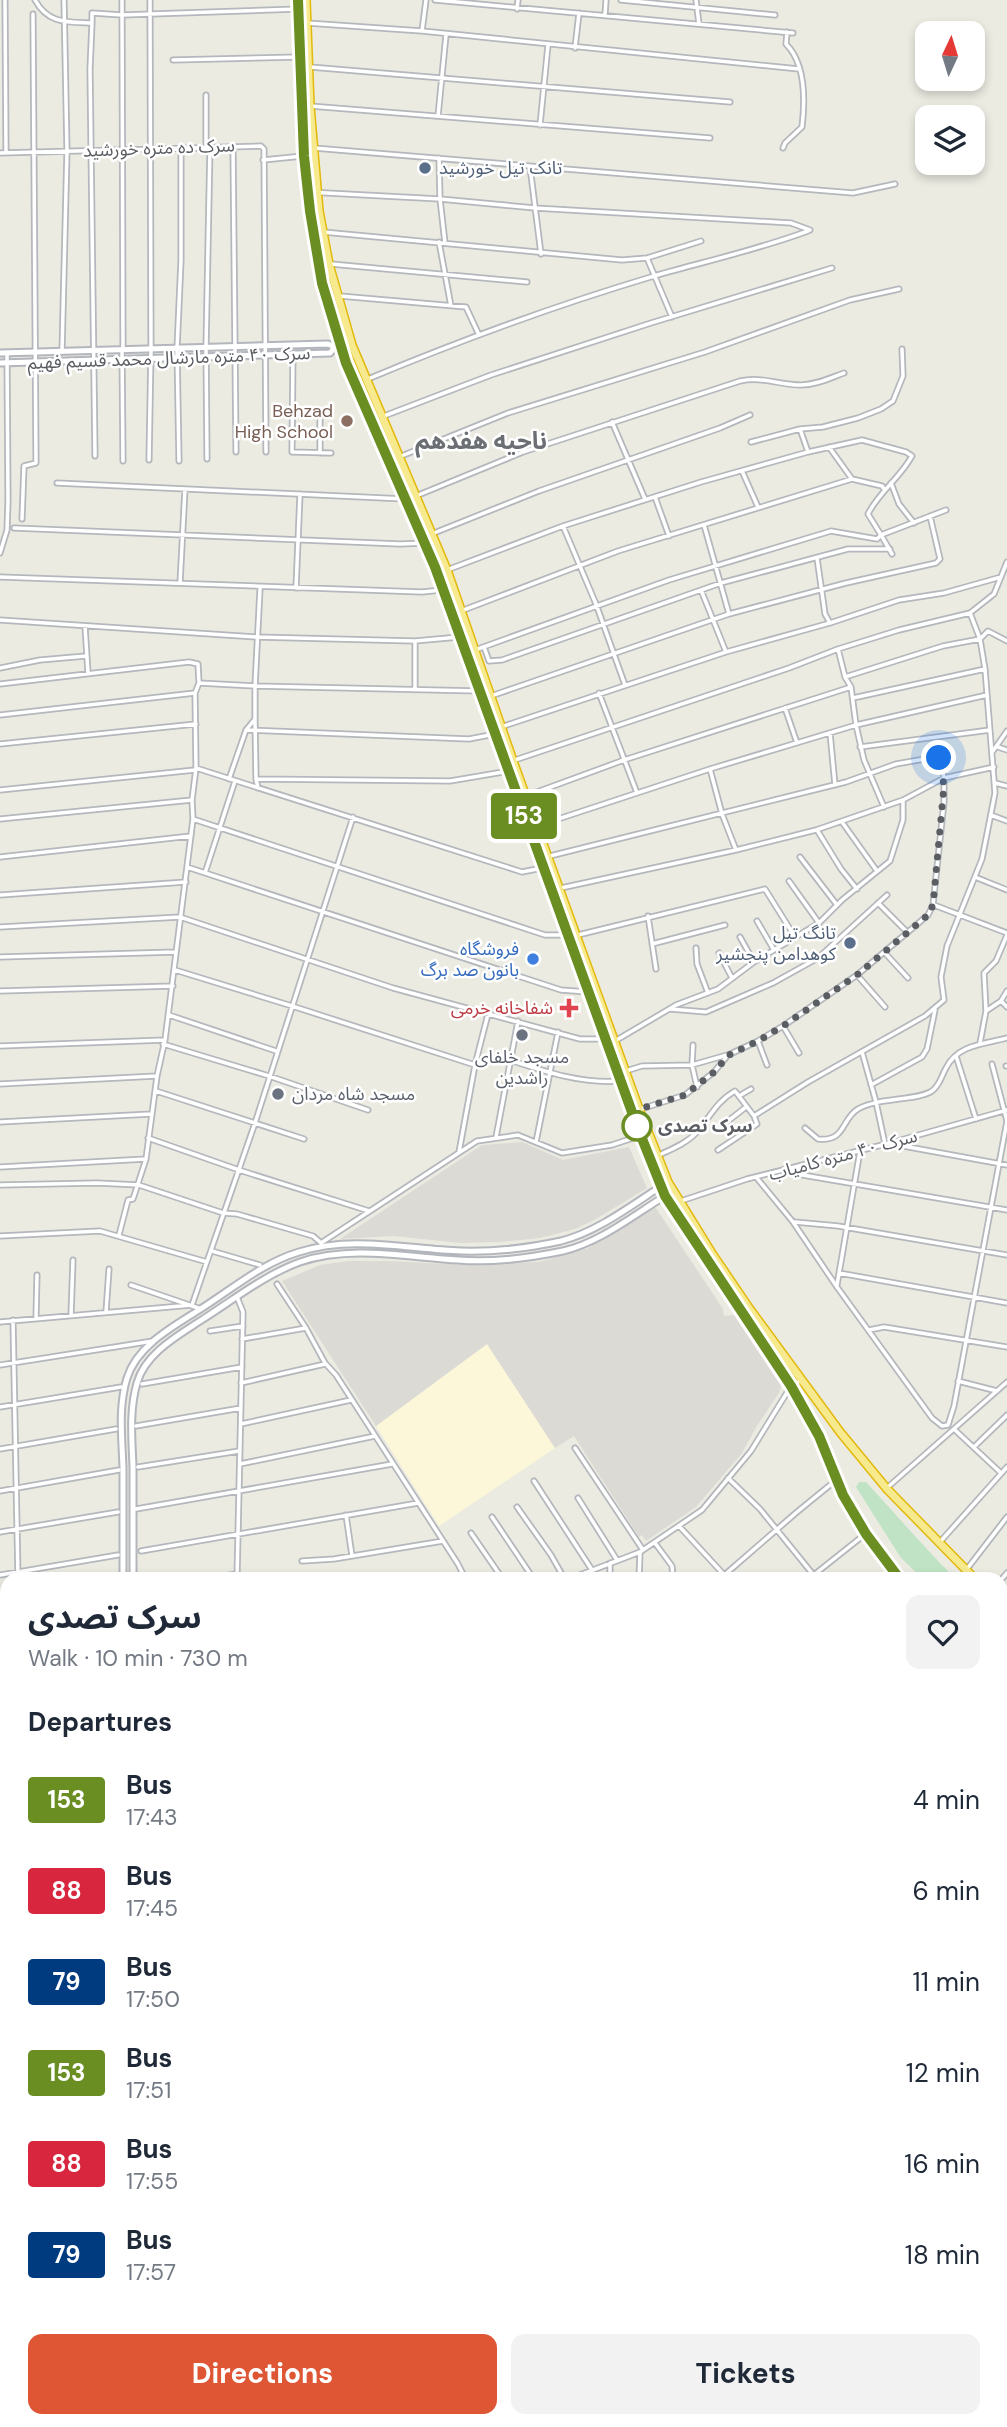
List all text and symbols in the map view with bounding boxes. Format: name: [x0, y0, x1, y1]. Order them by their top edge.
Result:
north arrow: [915, 21, 985, 91]
map controls: [915, 21, 985, 175]
button: layers: [915, 105, 985, 175]
street label: سرک ده متره خورشید: [83, 133, 235, 163]
place label: تانک تیل خورشید: [439, 156, 562, 180]
marker: تانک تیل خورشید: [417, 160, 433, 176]
street label: سرک ۴۰ متره مارشال محمد قسیم فهیم: [27, 341, 311, 376]
place label: Behzad High School: [235, 399, 333, 444]
marker: Behzad High School: [339, 413, 355, 429]
district label: ناحیه هفدهم: [415, 425, 547, 458]
your location: [921, 740, 956, 775]
line badge: 153: [484, 793, 564, 839]
text: 153: [505, 800, 543, 831]
place label: تانگ تیل کوهدامن پنجشیر: [715, 921, 837, 966]
marker: تانگ تیل کوهدامن پنجشیر: [842, 935, 858, 951]
place label: فروشگاه بانون صد برگ: [421, 937, 519, 982]
marker: فروشگاه بانون صد برگ: [525, 951, 541, 967]
place label: شفاخانه خرمی: [451, 996, 553, 1020]
marker: شفاخانه خرمی: [559, 998, 579, 1018]
marker: مسجد خلفای راشدین: [514, 1027, 530, 1043]
place label: مسجد خلفای راشدین: [475, 1045, 569, 1090]
place label: مسجد شاه مردان: [292, 1082, 415, 1106]
marker: مسجد شاه مردان: [270, 1086, 286, 1102]
marker: سرک تصدی: [622, 1111, 652, 1141]
place label: سرک تصدی: [658, 1114, 753, 1138]
street label: سرک ۴۰ متره کامیاب: [766, 1124, 920, 1186]
text: سرک تصدی: [28, 1595, 202, 1638]
button: heart: [906, 1595, 980, 1669]
text: Walk · 10 min · 730 m: [28, 1643, 248, 1673]
text: Departures: [28, 1705, 172, 1739]
text: Bus: [126, 1768, 172, 1802]
text: 4 min: [913, 1783, 980, 1817]
text: 153: [47, 1784, 86, 1815]
text: 17:43: [126, 1802, 178, 1832]
text: Bus: [126, 1859, 172, 1893]
text: 6 min: [912, 1874, 980, 1908]
text: 88: [51, 1875, 82, 1906]
text: 17:45: [126, 1893, 178, 1923]
text: Bus: [126, 1950, 172, 1984]
text: 11 min: [913, 1965, 980, 1999]
text: 79: [53, 1966, 80, 1997]
text: 17:50: [126, 1984, 180, 2014]
text: Bus: [126, 2041, 172, 2075]
text: 12 min: [906, 2056, 980, 2090]
text: 153: [47, 2057, 86, 2088]
text: 17:51: [126, 2075, 171, 2105]
text: Bus: [126, 2132, 172, 2166]
text: 16 min: [904, 2147, 980, 2181]
text: 88: [51, 2148, 82, 2179]
text: 17:55: [126, 2166, 178, 2196]
text: Bus: [126, 2223, 172, 2257]
text: 18 min: [905, 2238, 980, 2272]
text: 79: [53, 2239, 80, 2270]
text: 17:57: [126, 2257, 176, 2287]
button: Directions: [28, 2334, 497, 2414]
button: Tickets: [511, 2334, 980, 2414]

